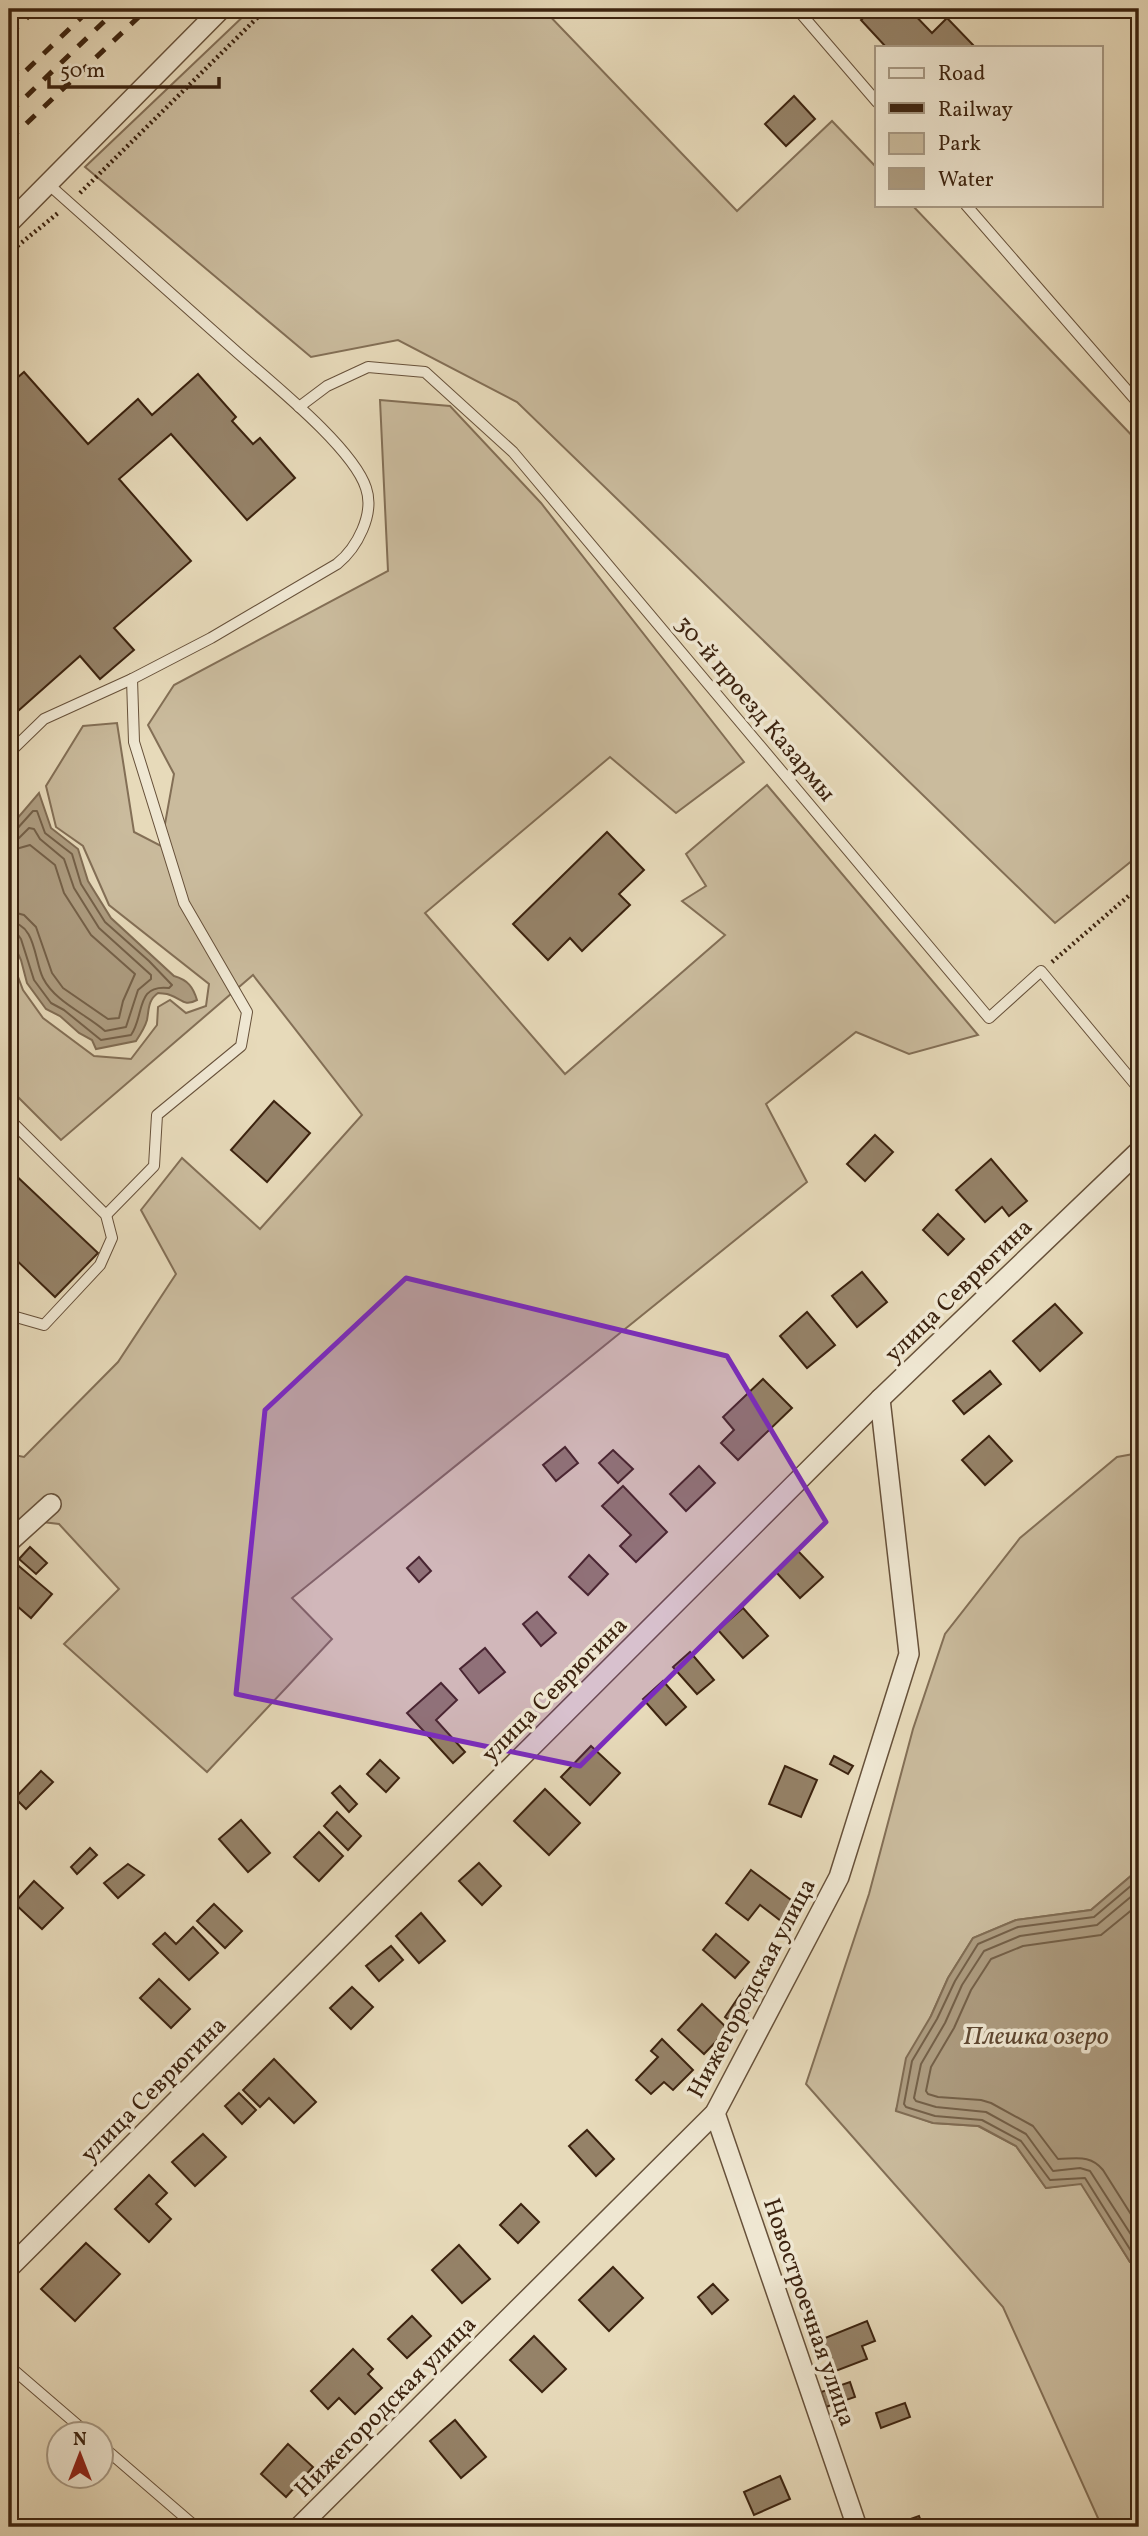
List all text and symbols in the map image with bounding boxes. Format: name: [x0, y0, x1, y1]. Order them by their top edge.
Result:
scale bar: [49, 46, 219, 90]
legend: [875, 46, 1102, 206]
text: 50 m: [60, 57, 105, 86]
text: Road: [938, 60, 985, 89]
text: Railway: [938, 96, 1014, 125]
text: Park: [938, 130, 981, 159]
text: Water: [938, 166, 994, 195]
street label: 30-й проезд Казармы: [666, 609, 843, 810]
street label: улица Севрюгина: [878, 1212, 1041, 1371]
street label: улица Севрюгина: [475, 1610, 636, 1771]
street label: Нижегородская улица: [680, 1873, 825, 2105]
street label: улица Севрюгина: [74, 2010, 235, 2171]
water label: Плешка озеро: [963, 2019, 1109, 2055]
street label: Новостроечная улица: [753, 2194, 863, 2431]
street label: Нижегородская улица: [288, 2309, 485, 2506]
north arrow: [46, 2420, 116, 2490]
text: N: [73, 2427, 87, 2453]

